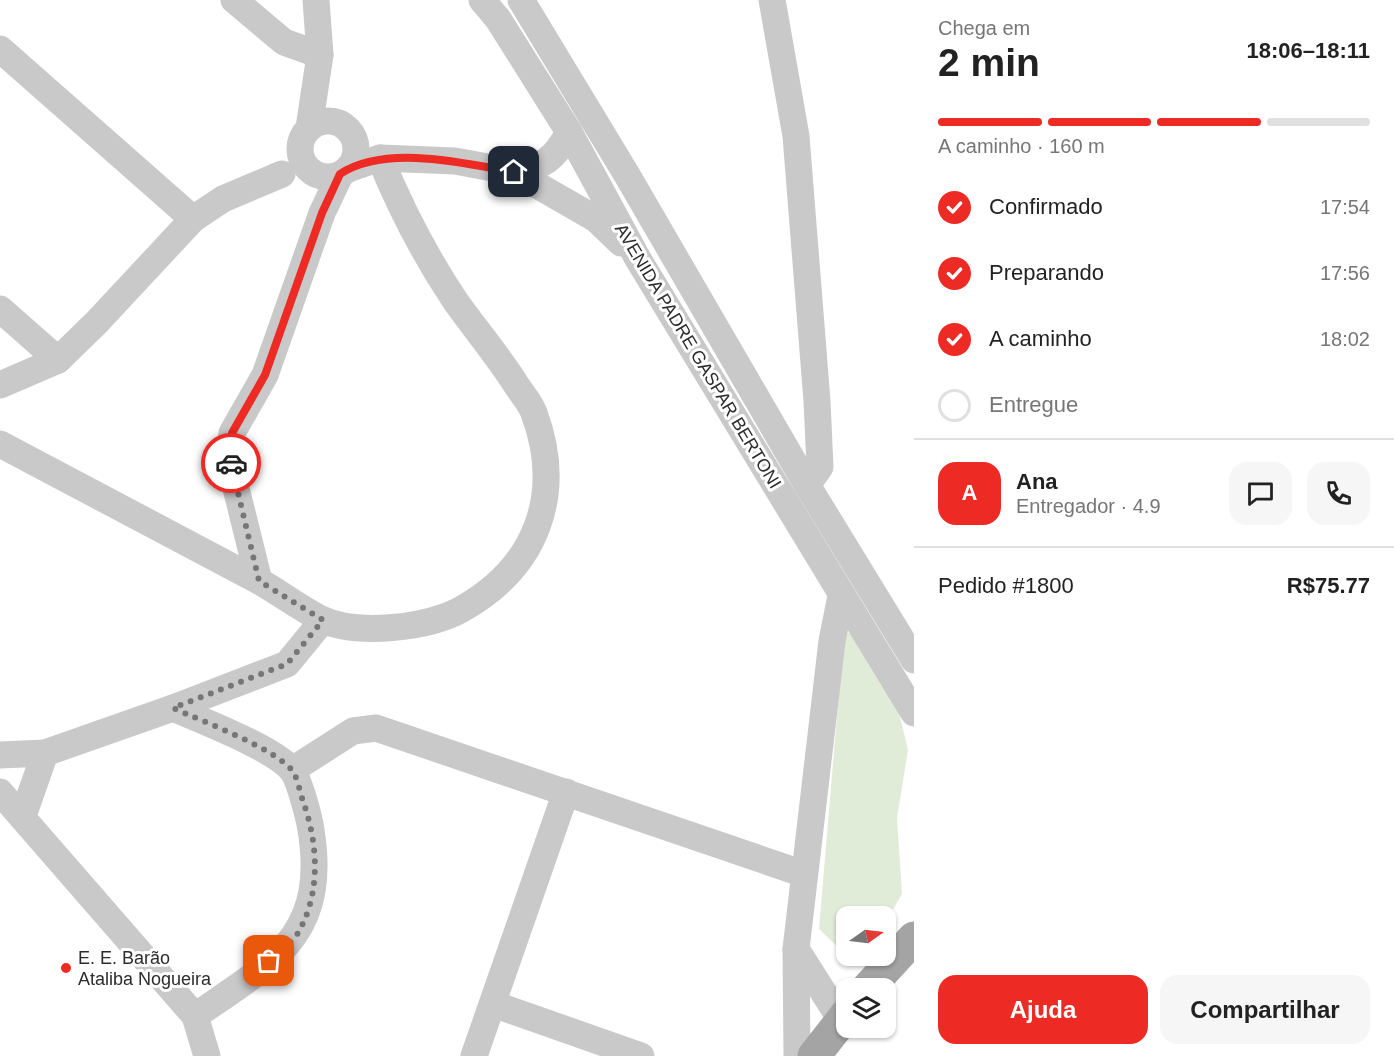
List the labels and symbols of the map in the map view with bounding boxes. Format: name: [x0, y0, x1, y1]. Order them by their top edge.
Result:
pin: [488, 146, 539, 197]
street label: AVENIDA PADRE GASPAR BERTONI: [611, 220, 785, 492]
courier: [201, 433, 261, 493]
north arrow: [836, 906, 896, 966]
pin: [243, 935, 294, 986]
place label: E. E. Barão Ataliba Nogueira: [78, 948, 212, 989]
marker: E. E. Barão Ataliba Nogueira: [59, 961, 73, 975]

